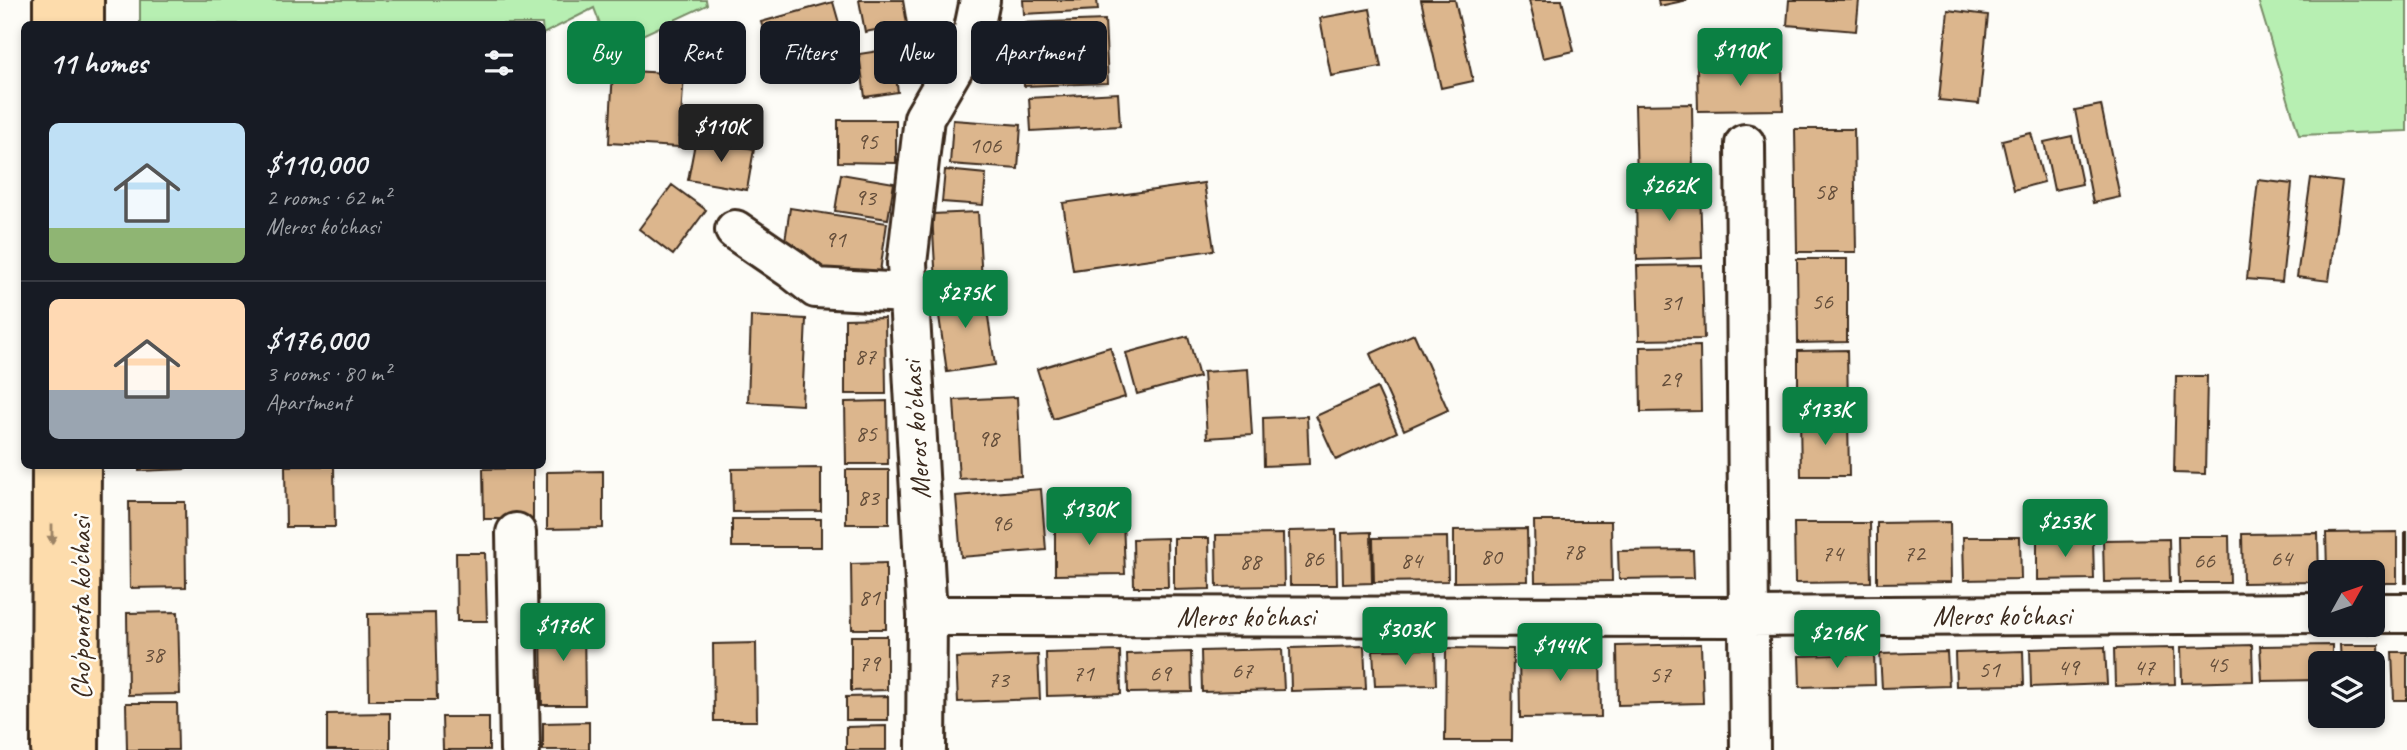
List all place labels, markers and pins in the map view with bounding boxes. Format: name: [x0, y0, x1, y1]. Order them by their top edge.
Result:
pin: $110K: [1691, 28, 1789, 88]
pin: $110K: [672, 104, 770, 164]
pin: $262K: [1620, 164, 1718, 223]
pin: $275K: [916, 270, 1014, 330]
pin: $133K: [1776, 388, 1874, 447]
pin: $130K: [1040, 488, 1138, 547]
pin: $253K: [2016, 500, 2114, 559]
pin: $176K: [514, 604, 612, 663]
pin: $303K: [1356, 608, 1454, 667]
pin: $216K: [1788, 610, 1886, 670]
pin: $144K: [1511, 624, 1609, 683]

